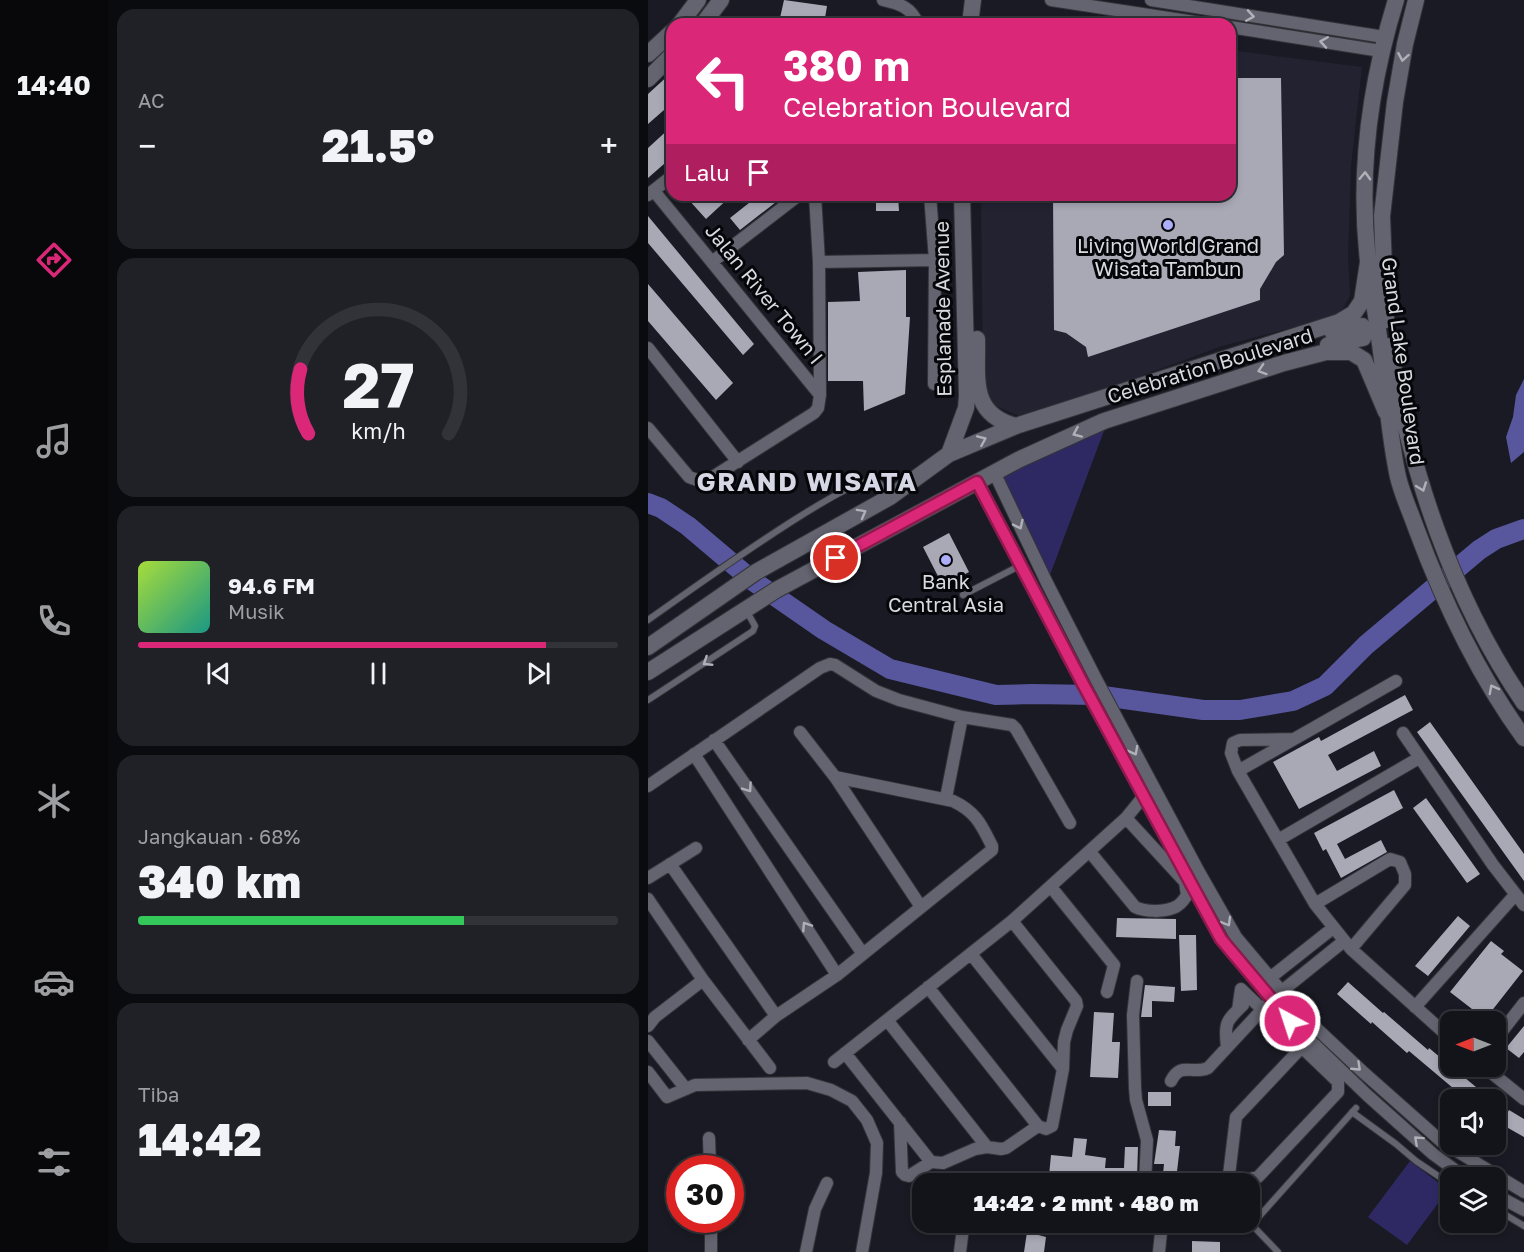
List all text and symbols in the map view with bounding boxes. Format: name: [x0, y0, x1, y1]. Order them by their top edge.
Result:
one-way arrow: [1245, 9, 1254, 21]
one-way arrow: [1319, 36, 1328, 48]
text: 380 m: [783, 40, 910, 90]
icon: left: [684, 42, 762, 120]
one-way arrow: [1397, 52, 1409, 61]
text: 14:40: [17, 69, 91, 101]
text: AC: [138, 88, 165, 112]
text: Celebration Boulevard: [783, 91, 1071, 123]
text: 21.5°: [322, 118, 434, 172]
text: −: [138, 126, 156, 165]
text: +: [600, 126, 618, 165]
icon: arrive: [742, 156, 775, 189]
text: Lalu: [684, 159, 730, 186]
one-way arrow: [1359, 171, 1372, 180]
street label: Jalan River Town I: [701, 218, 829, 368]
marker: Living World Grand Wisata Tambun: [1161, 218, 1175, 232]
street label: Esplanade Avenue: [928, 221, 956, 397]
place label: Living World Grand Wisata Tambun: [1077, 233, 1259, 280]
icon: directions: [33, 239, 75, 281]
street label: Grand Lake Boulevard: [1378, 255, 1430, 466]
street label: Celebration Boulevard: [1104, 322, 1315, 408]
text: 27: [342, 348, 414, 423]
one-way arrow: [1257, 363, 1268, 375]
text: km/h: [351, 419, 405, 445]
icon: music: [33, 420, 75, 462]
one-way arrow: [1073, 426, 1084, 438]
one-way arrow: [976, 435, 987, 447]
district label: GRAND WISATA: [697, 466, 917, 497]
one-way arrow: [1415, 481, 1428, 492]
one-way arrow: [856, 508, 866, 520]
one-way arrow: [1012, 519, 1024, 530]
pin: [810, 532, 861, 583]
icon: arrive: [819, 541, 852, 574]
marker: Bank Central Asia: [939, 553, 953, 567]
place label: Bank Central Asia: [888, 569, 1004, 616]
text: 94.6 FM: [228, 572, 315, 599]
text: Musik: [228, 599, 285, 623]
icon: phone: [33, 600, 75, 642]
one-way arrow: [702, 654, 713, 665]
icon: previous: [202, 657, 235, 690]
icon: pause: [362, 657, 395, 690]
icon: next: [522, 657, 555, 690]
one-way arrow: [1489, 685, 1500, 695]
one-way arrow: [1127, 744, 1138, 755]
icon: climate: [33, 780, 75, 822]
one-way arrow: [741, 781, 752, 792]
text: Jangkauan · 68%: [138, 824, 300, 848]
text: 340 km: [138, 854, 301, 908]
one-way arrow: [1220, 916, 1232, 926]
one-way arrow: [801, 922, 813, 932]
icon: car: [33, 961, 75, 1003]
position arrow: [1258, 989, 1322, 1053]
north arrow: [1440, 1011, 1506, 1077]
map controls: [1440, 1011, 1506, 1233]
one-way arrow: [1350, 1059, 1361, 1070]
text: Tiba: [138, 1082, 179, 1106]
button: sound: [1440, 1089, 1506, 1155]
text: 14:42: [138, 1112, 262, 1166]
one-way arrow: [1414, 1137, 1425, 1148]
icon: filters: [33, 1141, 75, 1183]
speed limit sign: 30: [666, 1155, 744, 1233]
button: layers: [1440, 1167, 1506, 1233]
text: 14:42 · 2 mnt · 480 m: [973, 1189, 1199, 1216]

